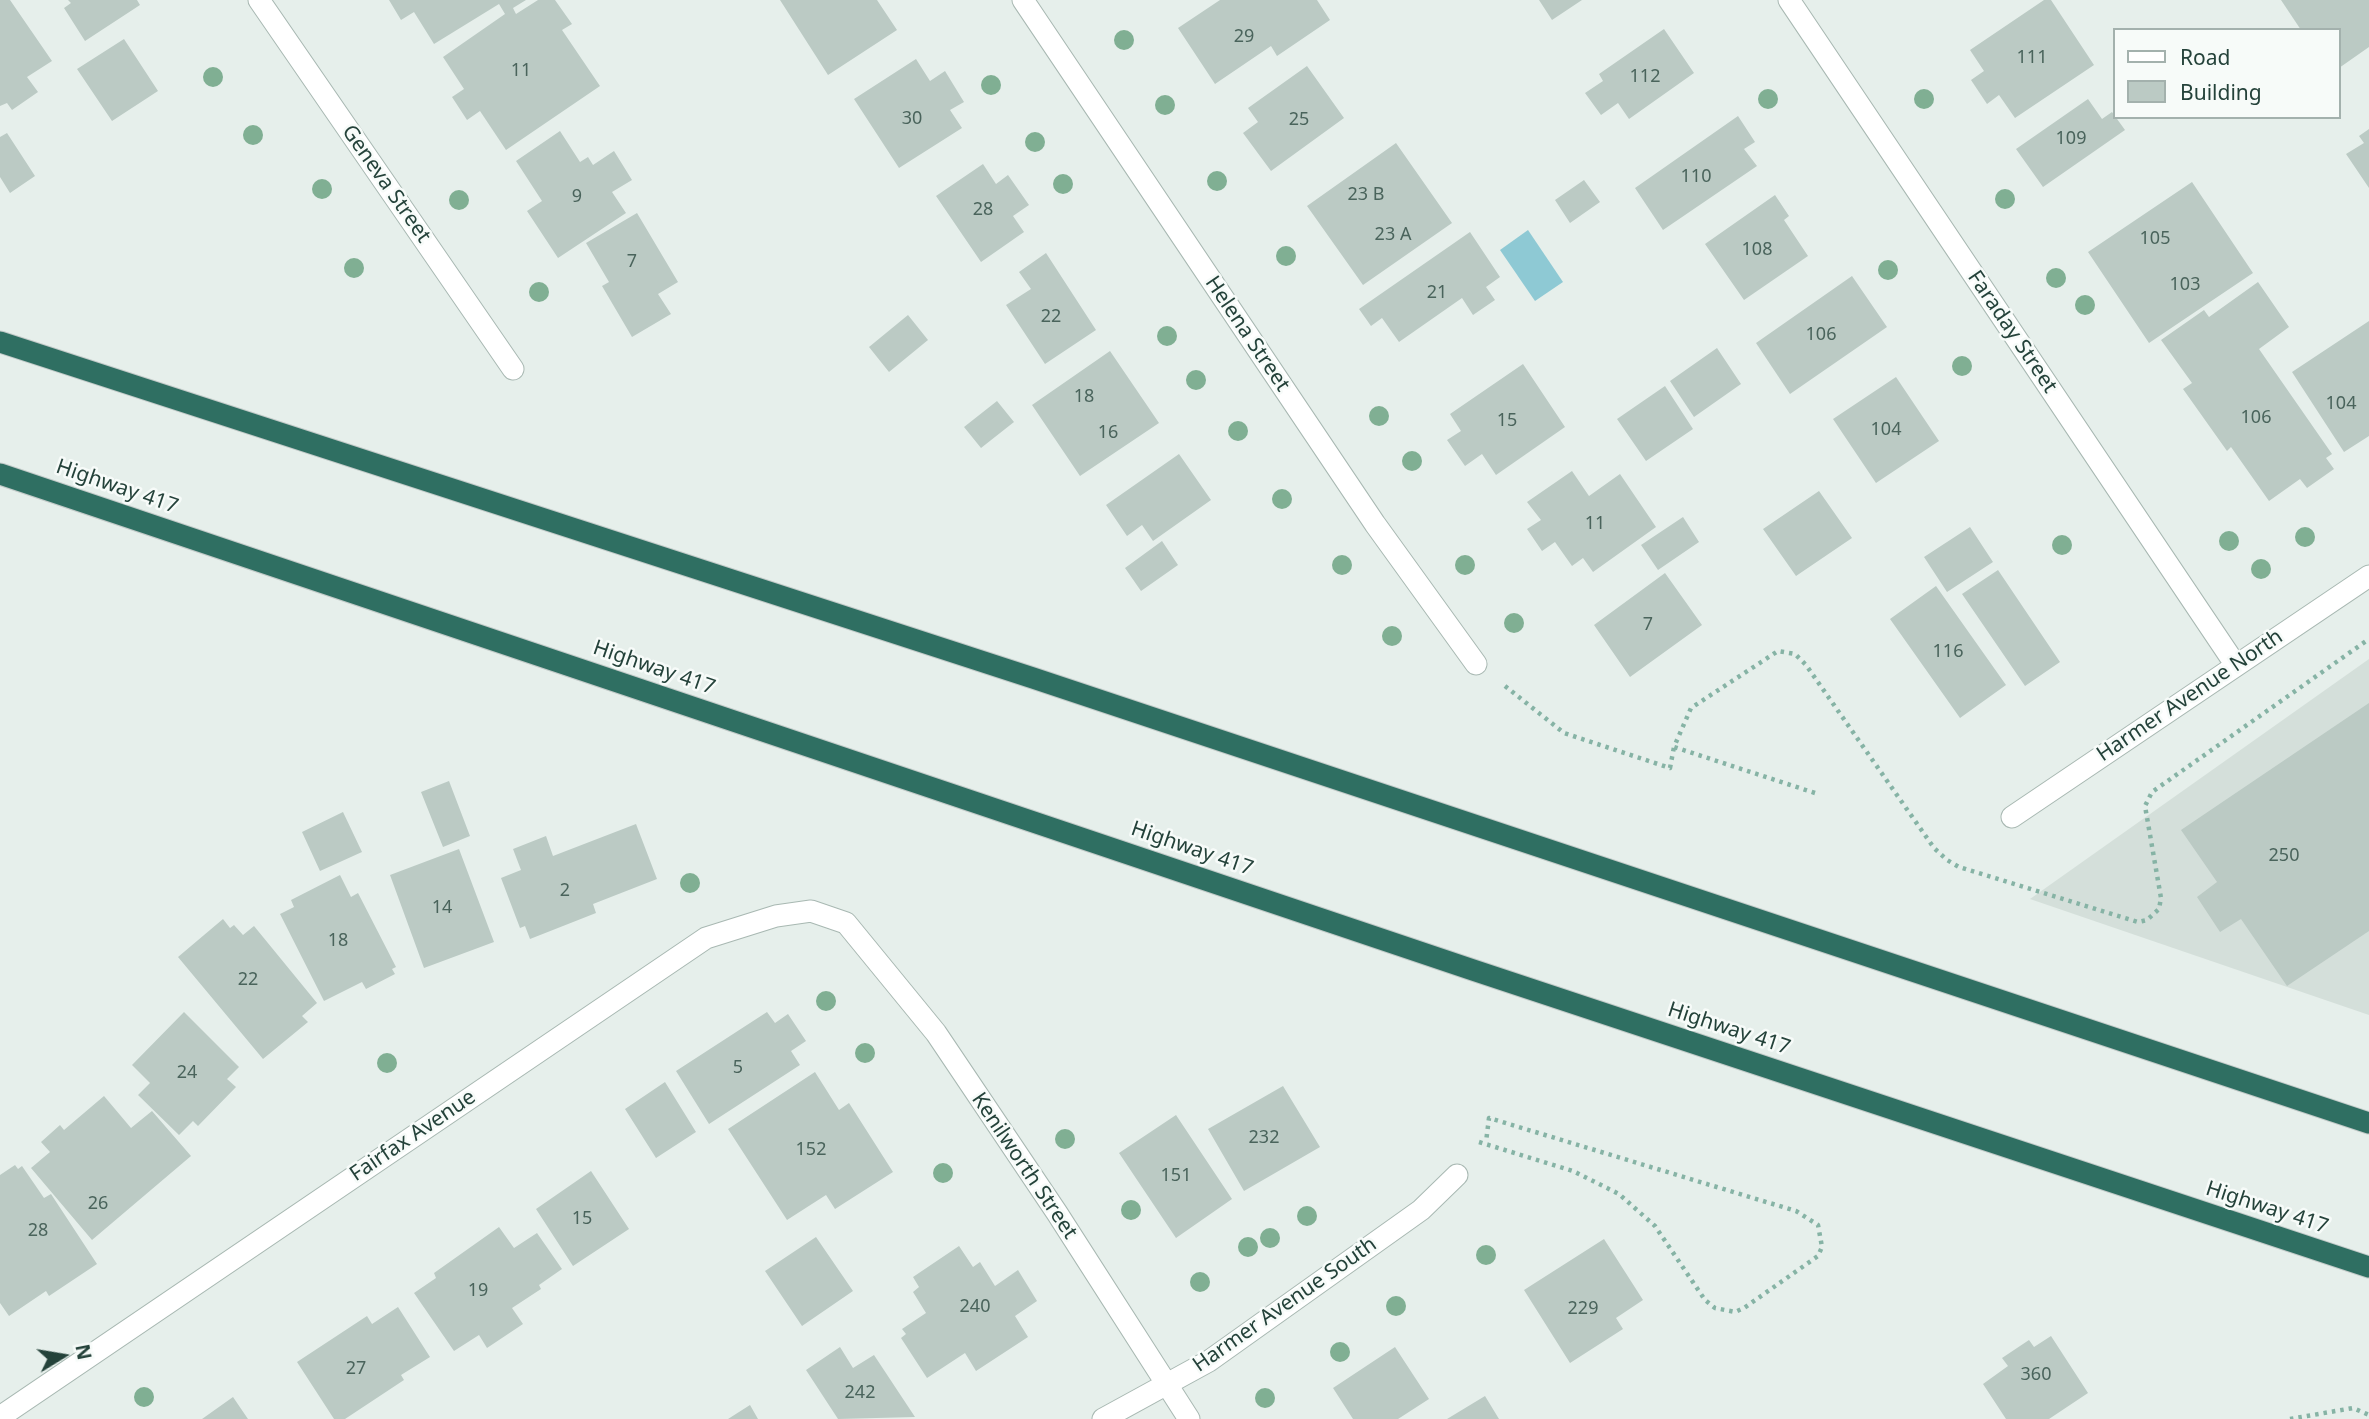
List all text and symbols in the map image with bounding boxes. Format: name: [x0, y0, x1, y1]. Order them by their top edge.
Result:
house number: 29: [1234, 26, 1254, 48]
legend: [2114, 28, 2341, 119]
text: Road: [2180, 43, 2230, 71]
house number: 111: [2017, 47, 2047, 69]
house number: 11: [511, 60, 531, 82]
house number: 112: [1630, 66, 1660, 88]
text: Building: [2180, 78, 2262, 106]
house number: 30: [902, 108, 922, 130]
house number: 25: [1289, 109, 1309, 131]
street label: Geneva Street: [336, 120, 436, 248]
house number: 109: [2056, 128, 2086, 150]
house number: 110: [1681, 166, 1711, 188]
house number: 23 B: [1348, 184, 1384, 206]
house number: 9: [572, 186, 582, 208]
house number: 28: [973, 199, 993, 221]
house number: 23 A: [1375, 224, 1411, 246]
house number: 105: [2140, 228, 2170, 250]
house number: 108: [1742, 239, 1772, 261]
house number: 7: [627, 251, 637, 273]
street label: Faraday Street: [1962, 266, 2062, 398]
street label: Helena Street: [1199, 272, 1295, 396]
house number: 103: [2170, 274, 2200, 296]
house number: 21: [1427, 282, 1447, 304]
house number: 22: [1041, 306, 1061, 328]
house number: 106: [1806, 324, 1836, 346]
house number: 18: [1074, 386, 1094, 408]
house number: 104: [2326, 393, 2356, 415]
house number: 106: [2241, 407, 2271, 429]
house number: 15: [1497, 410, 1517, 432]
house number: 104: [1871, 419, 1901, 441]
house number: 16: [1098, 422, 1118, 444]
street label: Highway 417: [53, 454, 181, 520]
house number: 11: [1585, 513, 1605, 535]
house number: 7: [1643, 614, 1653, 636]
street label: Harmer Avenue North: [2092, 624, 2288, 768]
street label: Highway 417: [590, 635, 718, 701]
house number: 116: [1933, 641, 1963, 663]
street label: Highway 417: [1128, 816, 1256, 882]
house number: 250: [2269, 845, 2299, 867]
house number: 2: [560, 880, 570, 902]
house number: 14: [432, 897, 452, 919]
house number: 18: [328, 930, 348, 952]
house number: 22: [238, 969, 258, 991]
street label: Highway 417: [1665, 997, 1793, 1061]
house number: 5: [733, 1057, 743, 1079]
house number: 24: [177, 1062, 197, 1084]
street label: Fairfax Avenue: [345, 1085, 481, 1187]
street label: Kenilworth Street: [966, 1088, 1082, 1244]
house number: 232: [1249, 1127, 1279, 1149]
house number: 152: [796, 1139, 826, 1161]
house number: 151: [1161, 1165, 1191, 1187]
street label: Highway 417: [2203, 1176, 2331, 1240]
house number: 26: [88, 1193, 108, 1215]
house number: 15: [572, 1208, 592, 1230]
house number: 28: [28, 1220, 48, 1242]
street label: Harmer Avenue South: [1188, 1232, 1382, 1378]
house number: 19: [468, 1280, 488, 1302]
house number: 240: [960, 1296, 990, 1318]
house number: 229: [1568, 1298, 1598, 1320]
north arrow: [28, 1321, 98, 1391]
text: N: [69, 1342, 98, 1362]
house number: 27: [346, 1358, 366, 1380]
house number: 360: [2021, 1364, 2051, 1386]
house number: 242: [845, 1382, 875, 1404]

